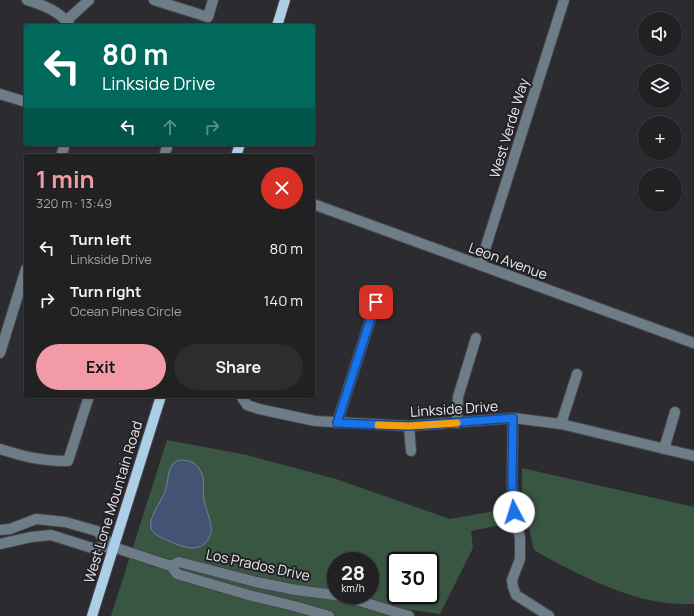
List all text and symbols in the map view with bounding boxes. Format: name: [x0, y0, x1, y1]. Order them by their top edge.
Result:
map controls: [638, 12, 682, 212]
button: sound: [638, 12, 682, 56]
text: 80 m: [102, 35, 168, 73]
icon: left: [36, 40, 88, 92]
button: layers: [638, 64, 682, 108]
text: Linkside Drive: [102, 71, 215, 95]
street label: West Verde Way: [484, 75, 533, 180]
icon: left: [117, 116, 139, 138]
icon: ahead: [159, 116, 181, 138]
icon: right: [201, 116, 223, 138]
button: +: [638, 116, 682, 160]
text: 1 min: [36, 162, 95, 195]
button: close: [261, 167, 303, 209]
button: −: [638, 168, 682, 212]
text: 320 m · 13:49: [36, 194, 112, 212]
text: Turn left: [70, 229, 132, 250]
icon: left: [36, 237, 58, 259]
street label: Leon Avenue: [466, 237, 550, 284]
text: 80 m: [269, 238, 303, 259]
text: Linkside Drive: [70, 250, 152, 268]
text: Turn right: [70, 281, 141, 302]
pin: [359, 285, 393, 319]
icon: right: [36, 289, 58, 311]
text: 140 m: [263, 290, 303, 311]
icon: arrive: [365, 291, 387, 313]
text: Ocean Pines Circle: [70, 302, 182, 320]
button: Exit: [36, 344, 166, 390]
button: Share: [174, 344, 303, 390]
street label: Linkside Drive: [409, 396, 499, 421]
street label: West Lone Mountain Road: [79, 419, 146, 585]
position arrow: [493, 491, 535, 533]
street label: Los Prados Drive: [204, 544, 312, 585]
speed limit sign: 30: [387, 552, 439, 604]
text: 28: [341, 559, 365, 586]
text: km/h: [341, 581, 365, 595]

